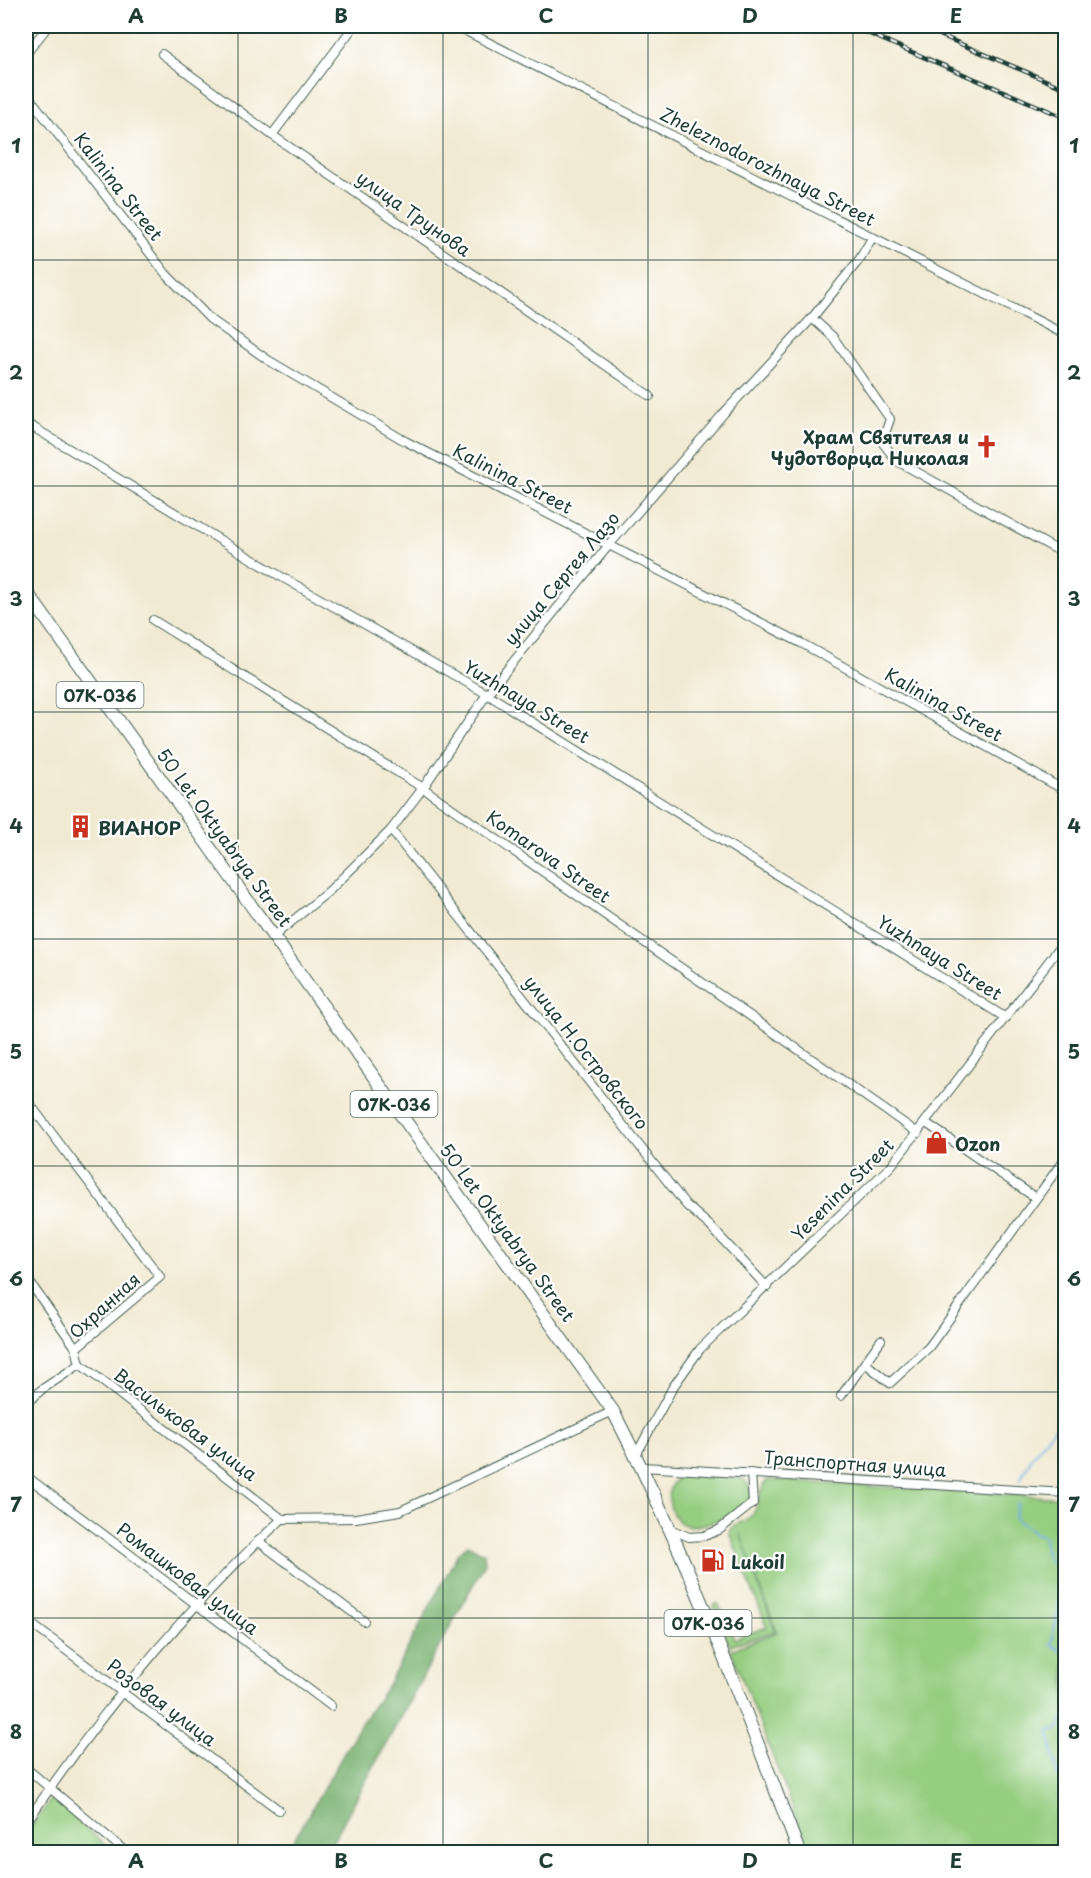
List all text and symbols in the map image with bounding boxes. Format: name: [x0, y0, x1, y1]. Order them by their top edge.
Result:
text: A: [128, 0, 144, 30]
text: B: [334, 0, 348, 30]
text: C: [538, 0, 554, 30]
text: D: [742, 0, 758, 30]
text: E: [950, 0, 962, 30]
street label: Zheleznodorozhnaya Street: [656, 100, 880, 232]
street label: Kalinina Street: [68, 126, 170, 246]
text: 1: [11, 130, 21, 160]
text: 1: [1069, 130, 1079, 160]
street label: улица Трунова: [351, 163, 477, 263]
text: 2: [9, 357, 23, 387]
text: 2: [1067, 357, 1081, 387]
place label: Храм Святителя и Чудотворца Николая: [771, 423, 969, 471]
church icon: Храм Святителя и Чудотворца Николая: [974, 433, 1000, 459]
street label: Kalinina Street: [448, 436, 578, 520]
street label: улица Сергея Лазо: [497, 505, 625, 651]
text: 3: [9, 583, 23, 613]
text: 3: [1067, 583, 1081, 613]
street label: Yuzhnaya Street: [459, 653, 595, 749]
street label: Kalinina Street: [880, 660, 1008, 748]
road number: 07К-036: [57, 682, 144, 708]
street label: 50 Let Oktyabrya Street: [151, 742, 299, 932]
street label: Komarova Street: [481, 803, 617, 909]
text: 4: [9, 810, 23, 840]
text: 4: [1067, 810, 1081, 840]
building icon: ВИАНОР: [67, 814, 93, 840]
place label: ВИАНОР: [98, 814, 181, 841]
street label: Yuzhnaya Street: [872, 908, 1008, 1006]
street label: улица Н.Островского: [518, 969, 656, 1135]
text: 5: [10, 1036, 22, 1066]
text: 5: [1068, 1036, 1080, 1066]
road number: 07К-036: [350, 1091, 438, 1117]
shop icon: Ozon: [924, 1130, 950, 1156]
place label: Ozon: [955, 1130, 1000, 1157]
street label: Yesenina Street: [785, 1132, 899, 1246]
street label: 50 Let Oktyabrya Street: [434, 1137, 582, 1327]
text: 6: [9, 1263, 23, 1293]
text: 6: [1067, 1263, 1081, 1293]
street label: Охранная: [62, 1266, 146, 1344]
street label: Васильковая улица: [109, 1361, 264, 1487]
street label: Транспортная улица: [763, 1443, 948, 1483]
text: 7: [10, 1489, 22, 1519]
text: 7: [1068, 1489, 1080, 1519]
street label: Ромашковая улица: [111, 1515, 265, 1641]
fuel station icon: Lukoil: [700, 1548, 726, 1574]
place label: Lukoil: [731, 1548, 785, 1575]
road number: 07К-036: [664, 1610, 752, 1636]
street label: Розовая улица: [102, 1652, 223, 1753]
text: 8: [10, 1716, 22, 1746]
text: 8: [1068, 1716, 1080, 1746]
text: A: [128, 1845, 144, 1875]
text: B: [334, 1845, 348, 1875]
text: C: [538, 1845, 554, 1875]
text: D: [742, 1845, 758, 1875]
text: E: [950, 1845, 962, 1875]

